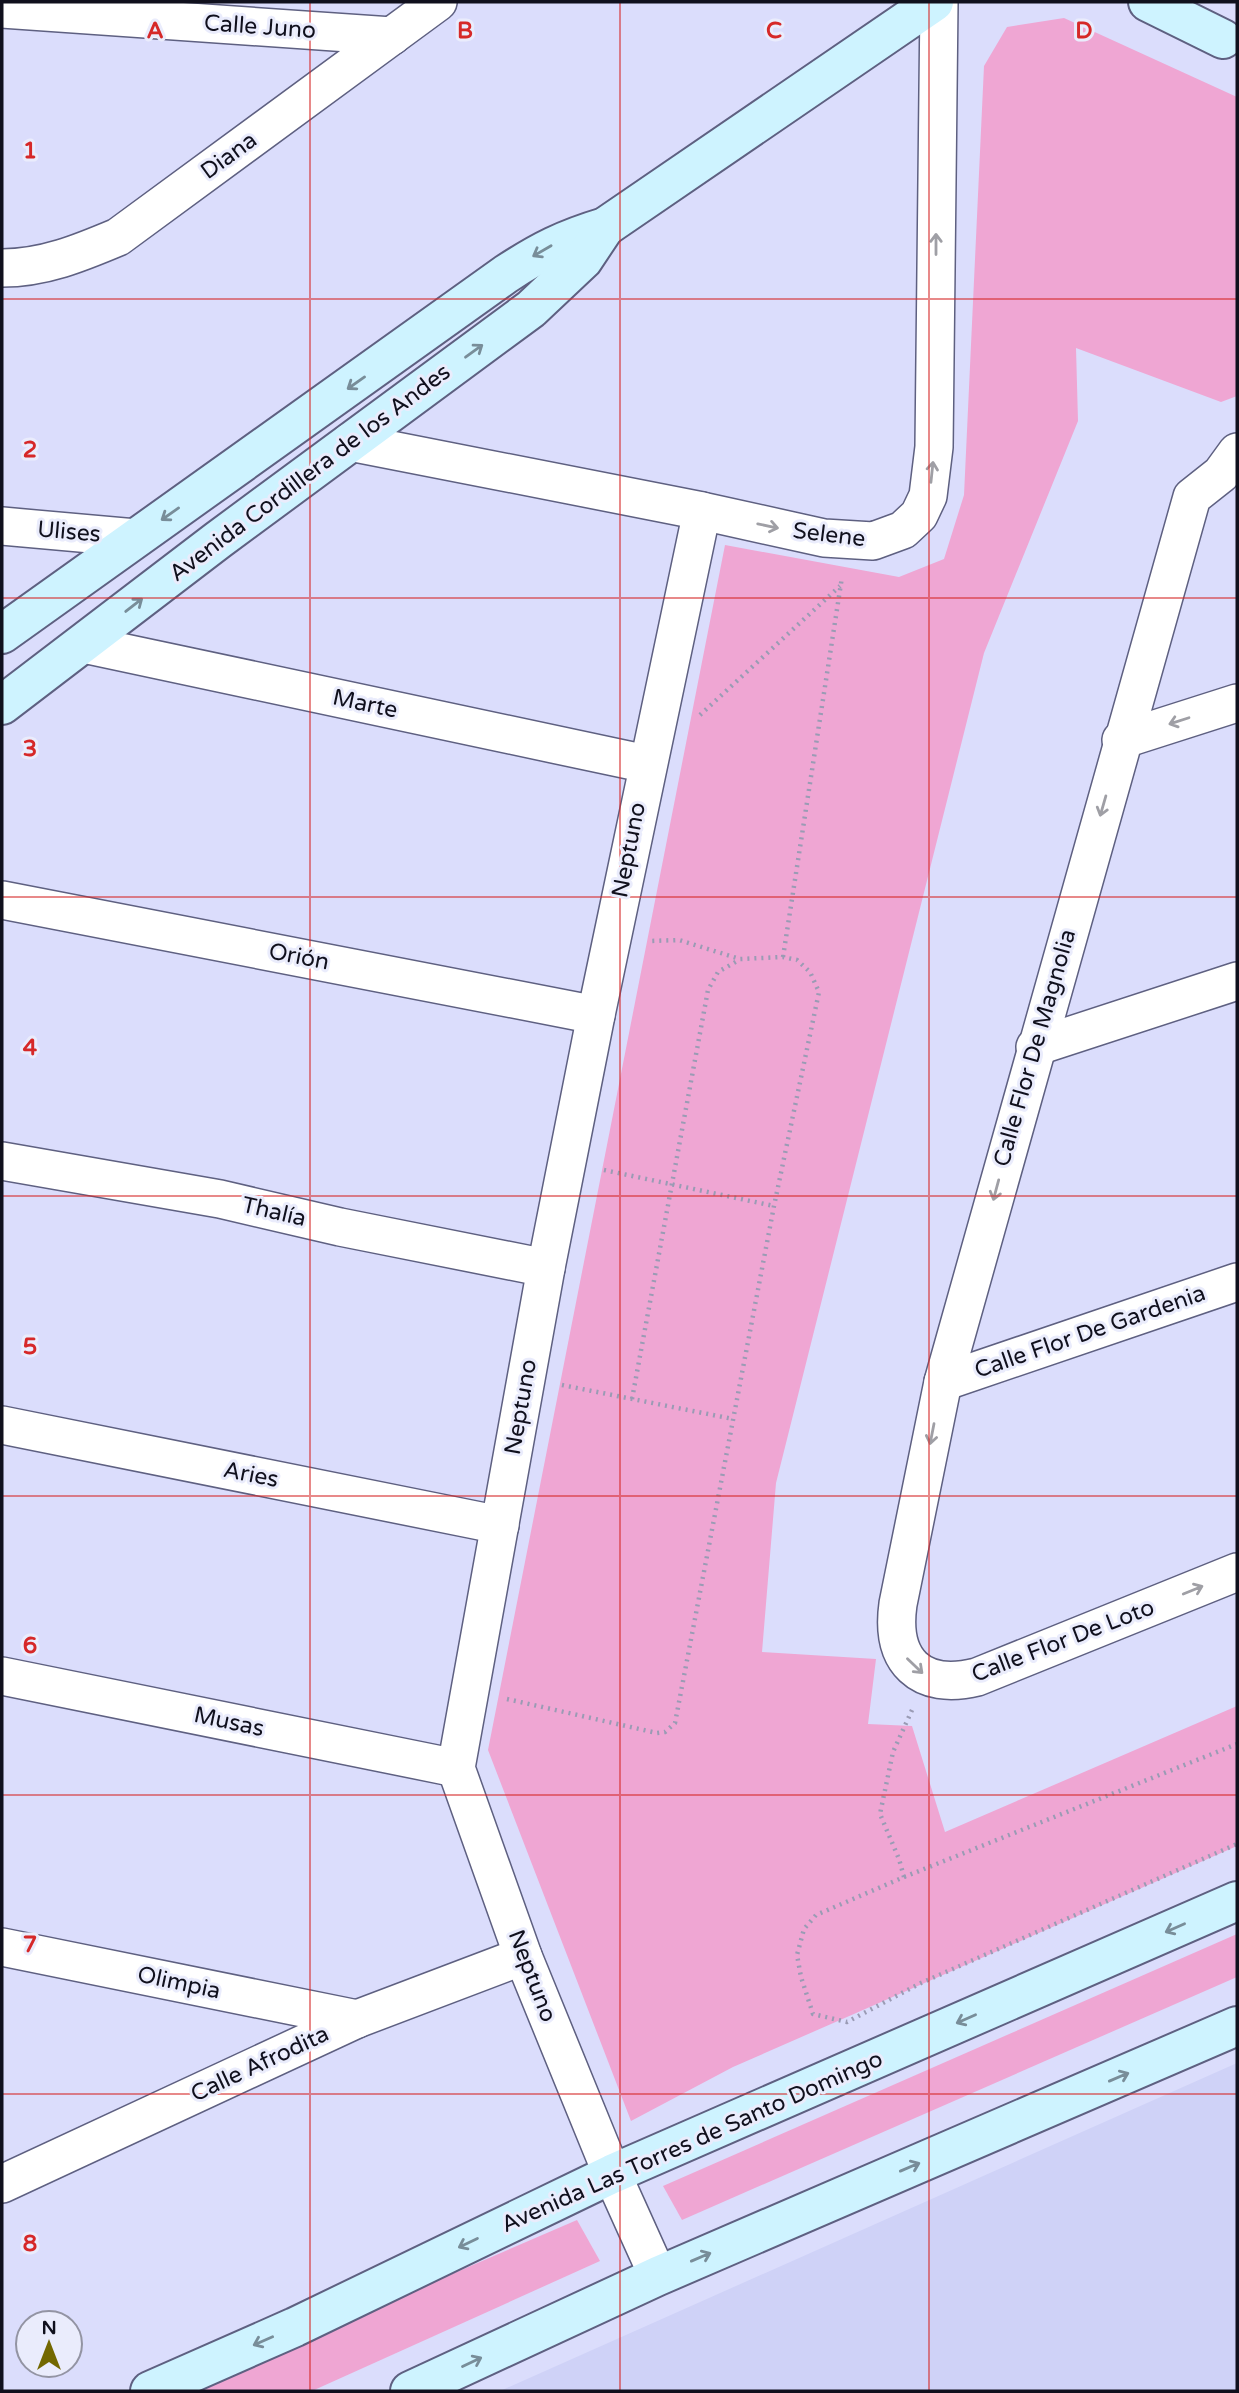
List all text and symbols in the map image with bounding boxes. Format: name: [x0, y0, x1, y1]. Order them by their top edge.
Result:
street label: Calle Juno: [203, 9, 317, 45]
text: A: [146, 17, 164, 45]
text: B: [457, 17, 473, 45]
text: C: [766, 17, 782, 45]
text: D: [1075, 17, 1093, 45]
street label: Diana: [195, 126, 263, 186]
text: 1: [23, 137, 37, 165]
one-way arrow: [929, 233, 943, 256]
one-way arrow: [532, 244, 552, 258]
one-way arrow: [464, 344, 483, 358]
street label: Avenida Cordillera de los Andes: [164, 358, 456, 588]
one-way arrow: [347, 376, 366, 390]
text: 2: [23, 436, 37, 464]
one-way arrow: [925, 461, 938, 483]
one-way arrow: [161, 507, 180, 521]
street label: Ulises: [36, 515, 102, 549]
street label: Selene: [791, 517, 867, 553]
one-way arrow: [756, 520, 779, 533]
one-way arrow: [125, 597, 143, 612]
street label: Marte: [330, 683, 400, 725]
one-way arrow: [1169, 716, 1191, 729]
text: 3: [23, 735, 37, 763]
one-way arrow: [1096, 794, 1109, 816]
street label: Neptuno: [606, 800, 652, 900]
street label: Calle Flor De Magnolia: [988, 926, 1082, 1170]
street label: Orión: [266, 937, 332, 977]
text: 4: [23, 1034, 38, 1062]
one-way arrow: [989, 1178, 1002, 1201]
street label: Thalía: [239, 1191, 309, 1233]
street label: Calle Flor De Gardenia: [971, 1279, 1209, 1385]
text: 5: [23, 1333, 37, 1361]
street label: Neptuno: [499, 1357, 543, 1457]
one-way arrow: [925, 1422, 939, 1445]
street label: Aries: [221, 1456, 281, 1494]
one-way arrow: [1182, 1582, 1204, 1595]
street label: Calle Flor De Loto: [968, 1593, 1158, 1689]
text: 6: [23, 1632, 37, 1660]
one-way arrow: [906, 1658, 923, 1675]
street label: Musas: [191, 1701, 267, 1743]
one-way arrow: [1164, 1922, 1186, 1935]
street label: Neptuno: [502, 1926, 562, 2026]
text: 7: [23, 1931, 37, 1959]
street label: Olimpia: [135, 1961, 223, 2005]
one-way arrow: [956, 2013, 977, 2026]
street label: Calle Afrodita: [186, 2020, 334, 2108]
street label: Avenida Las Torres de Santo Domingo: [497, 2045, 887, 2239]
one-way arrow: [1107, 2070, 1129, 2083]
one-way arrow: [899, 2160, 920, 2173]
text: 8: [23, 2230, 37, 2258]
one-way arrow: [458, 2237, 479, 2251]
one-way arrow: [690, 2250, 711, 2263]
north arrow: [14, 2309, 84, 2379]
text: N: [41, 2317, 57, 2339]
one-way arrow: [253, 2335, 274, 2348]
one-way arrow: [461, 2355, 482, 2369]

